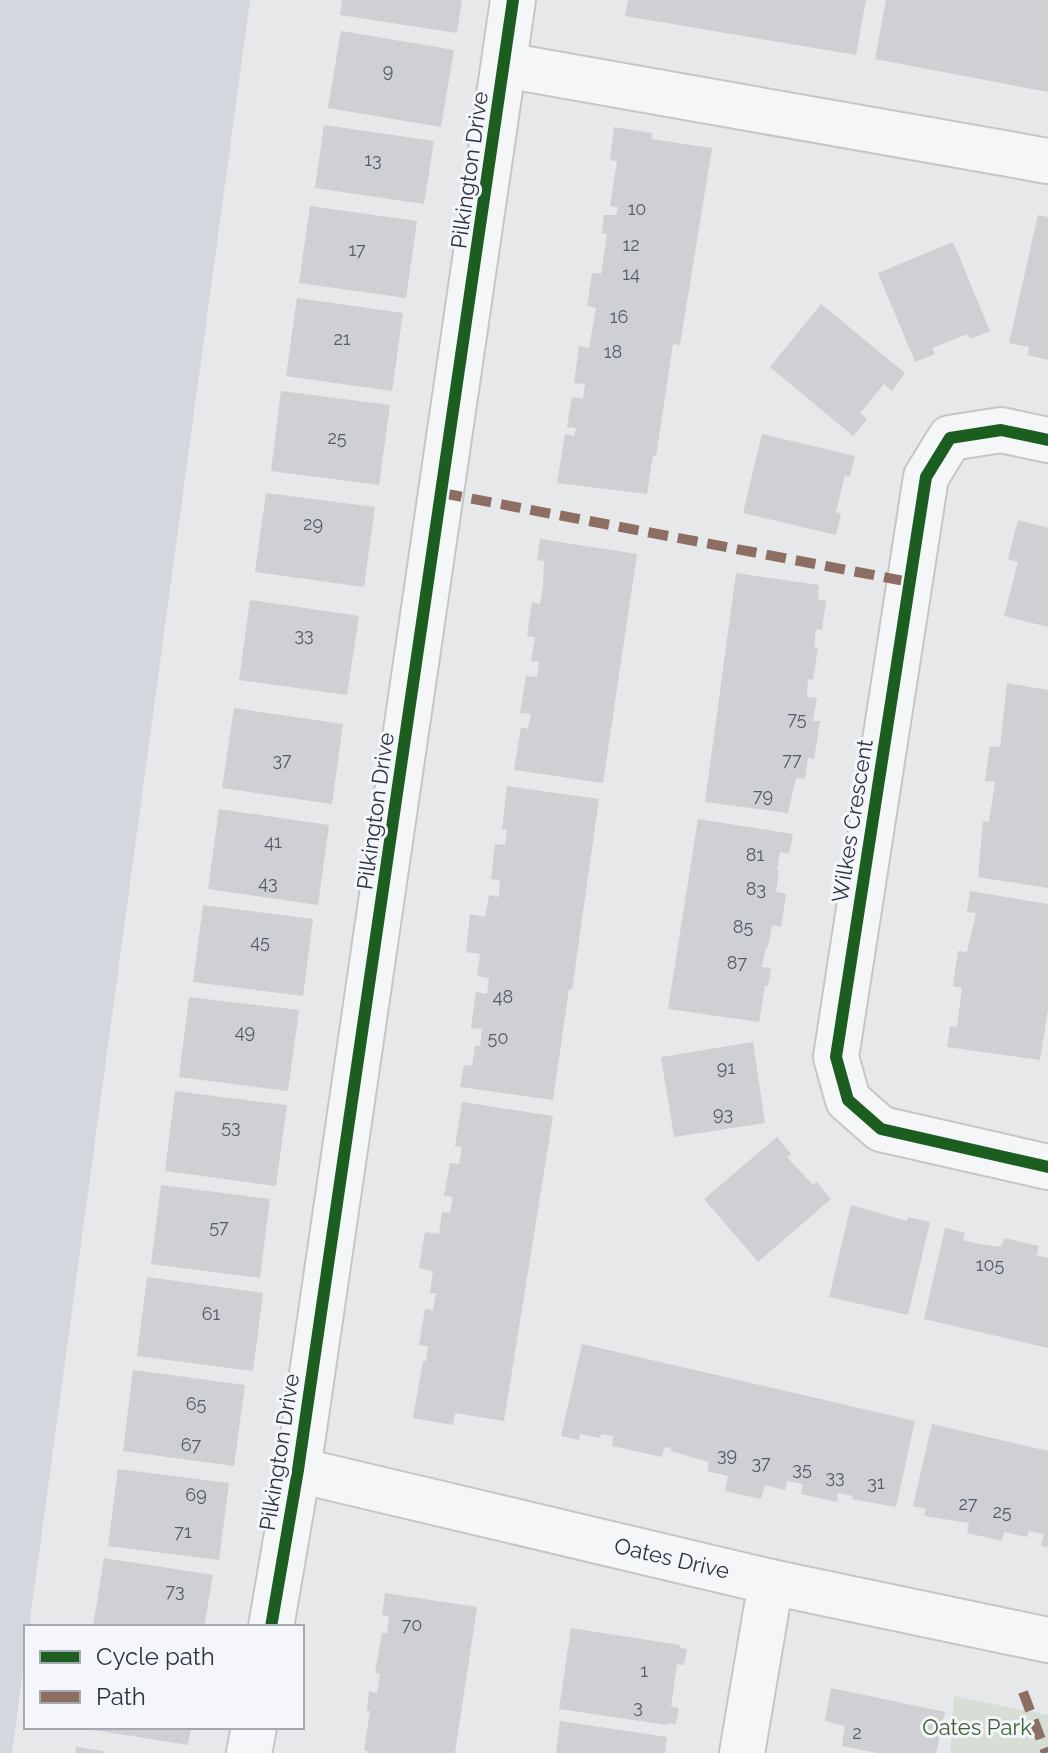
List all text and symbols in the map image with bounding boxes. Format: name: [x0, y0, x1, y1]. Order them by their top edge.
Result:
house number: 9: [383, 60, 393, 81]
street label: Pilkington Drive: [445, 90, 493, 250]
house number: 13: [364, 149, 382, 170]
house number: 10: [628, 198, 646, 219]
house number: 12: [622, 234, 640, 255]
house number: 17: [348, 239, 366, 260]
house number: 14: [622, 263, 640, 284]
house number: 16: [610, 306, 628, 327]
house number: 21: [333, 328, 351, 349]
house number: 18: [604, 341, 622, 362]
house number: 25: [327, 427, 347, 448]
house number: 29: [303, 513, 323, 534]
house number: 33: [294, 624, 314, 645]
house number: 75: [787, 708, 807, 729]
street label: Pilkington Drive: [351, 731, 399, 891]
street label: Wilkes Crescent: [826, 737, 878, 905]
house number: 37: [272, 749, 292, 770]
house number: 77: [782, 749, 802, 770]
house number: 79: [753, 785, 773, 806]
house number: 41: [264, 831, 282, 852]
house number: 81: [746, 844, 764, 865]
house number: 43: [258, 872, 278, 893]
house number: 83: [746, 878, 766, 899]
house number: 85: [733, 916, 753, 937]
house number: 45: [250, 931, 270, 952]
house number: 87: [727, 952, 748, 973]
house number: 48: [493, 986, 513, 1007]
house number: 49: [235, 1021, 255, 1042]
house number: 50: [488, 1027, 508, 1048]
house number: 91: [717, 1057, 735, 1078]
house number: 93: [713, 1103, 733, 1124]
house number: 53: [221, 1116, 241, 1137]
house number: 57: [209, 1216, 229, 1237]
house number: 105: [976, 1254, 1004, 1275]
house number: 61: [202, 1303, 221, 1324]
street label: Pilkington Drive: [254, 1372, 304, 1532]
house number: 65: [186, 1393, 207, 1414]
house number: 67: [181, 1434, 202, 1455]
house number: 39: [717, 1444, 737, 1465]
house number: 37: [751, 1452, 771, 1473]
house number: 35: [792, 1458, 812, 1479]
house number: 33: [825, 1466, 845, 1487]
house number: 31: [867, 1472, 885, 1493]
house number: 69: [185, 1484, 207, 1505]
house number: 27: [958, 1493, 978, 1514]
house number: 25: [992, 1501, 1012, 1522]
house number: 71: [174, 1521, 192, 1542]
street label: Oates Drive: [612, 1532, 732, 1584]
house number: 73: [165, 1580, 185, 1601]
house number: 70: [402, 1614, 422, 1635]
legend: [24, 1625, 304, 1729]
text: Cycle path: [96, 1642, 215, 1671]
house number: 1: [640, 1660, 648, 1681]
text: Path: [96, 1682, 146, 1711]
house number: 3: [633, 1696, 643, 1717]
park label: Oates Park: [922, 1714, 1032, 1740]
house number: 2: [852, 1722, 862, 1743]

